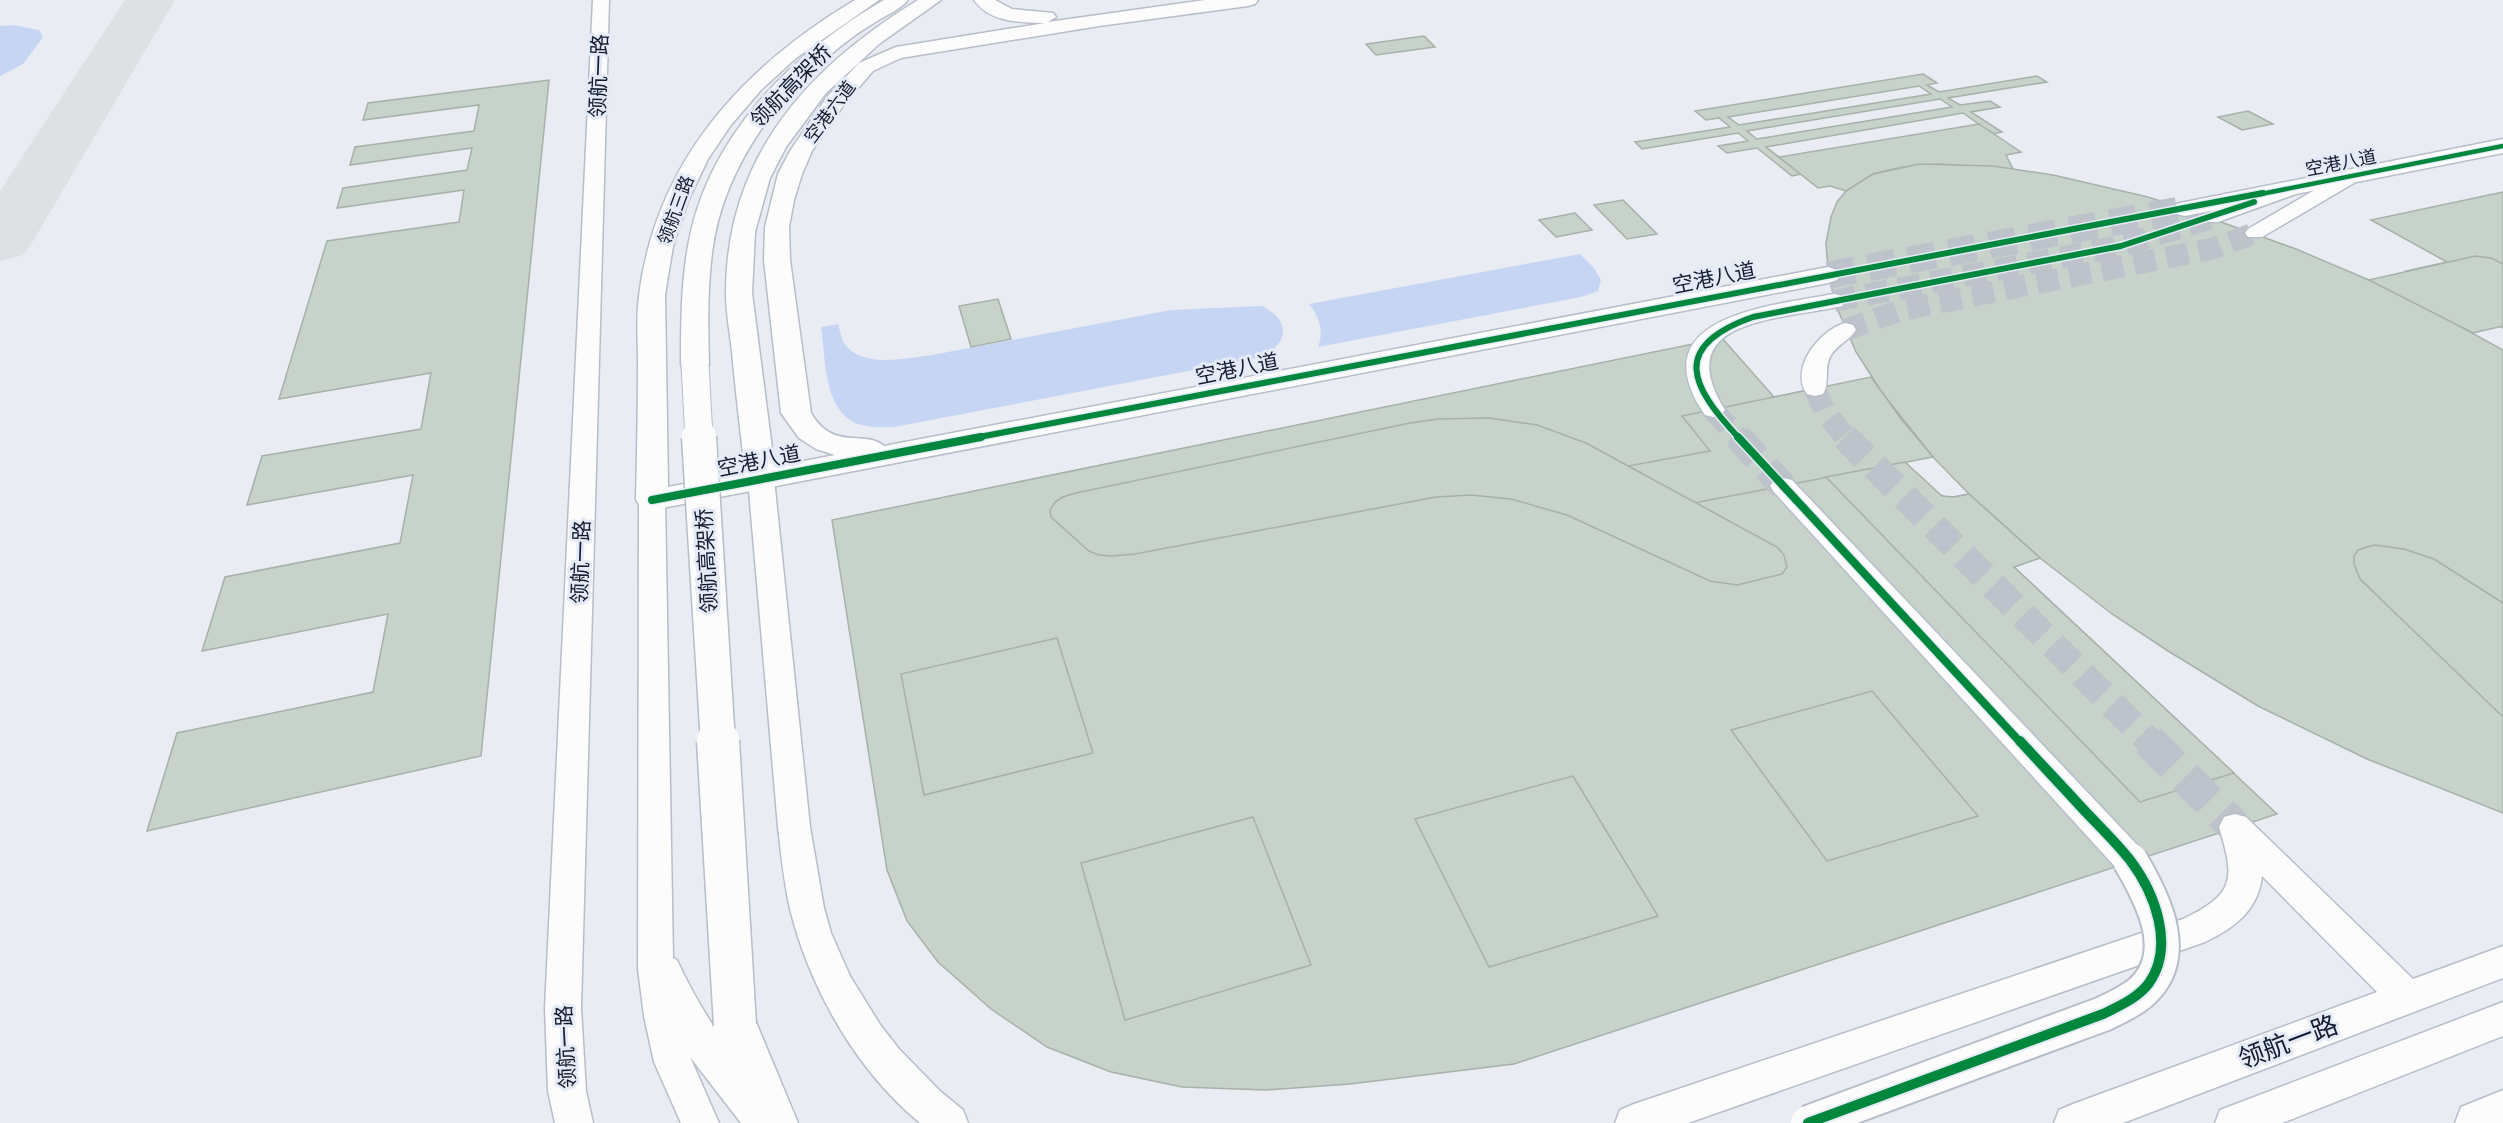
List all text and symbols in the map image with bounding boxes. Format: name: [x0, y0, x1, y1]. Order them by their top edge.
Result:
street label: 领航一路: [584, 34, 614, 118]
street label: 领航高架桥: [744, 39, 838, 133]
street label: 空港六道: [799, 76, 861, 148]
street label: 空港八道: [2303, 144, 2379, 182]
street label: 领航三路: [652, 172, 700, 248]
street label: 空港八道: [1670, 256, 1758, 300]
street label: 空港八道: [1193, 347, 1281, 391]
street label: 空港八道: [715, 439, 803, 483]
street label: 领航高架桥: [690, 508, 724, 614]
street label: 领航一路: [566, 520, 596, 604]
street label: 领航一路: [550, 1004, 582, 1090]
street label: 领航一路: [2233, 1007, 2343, 1077]

